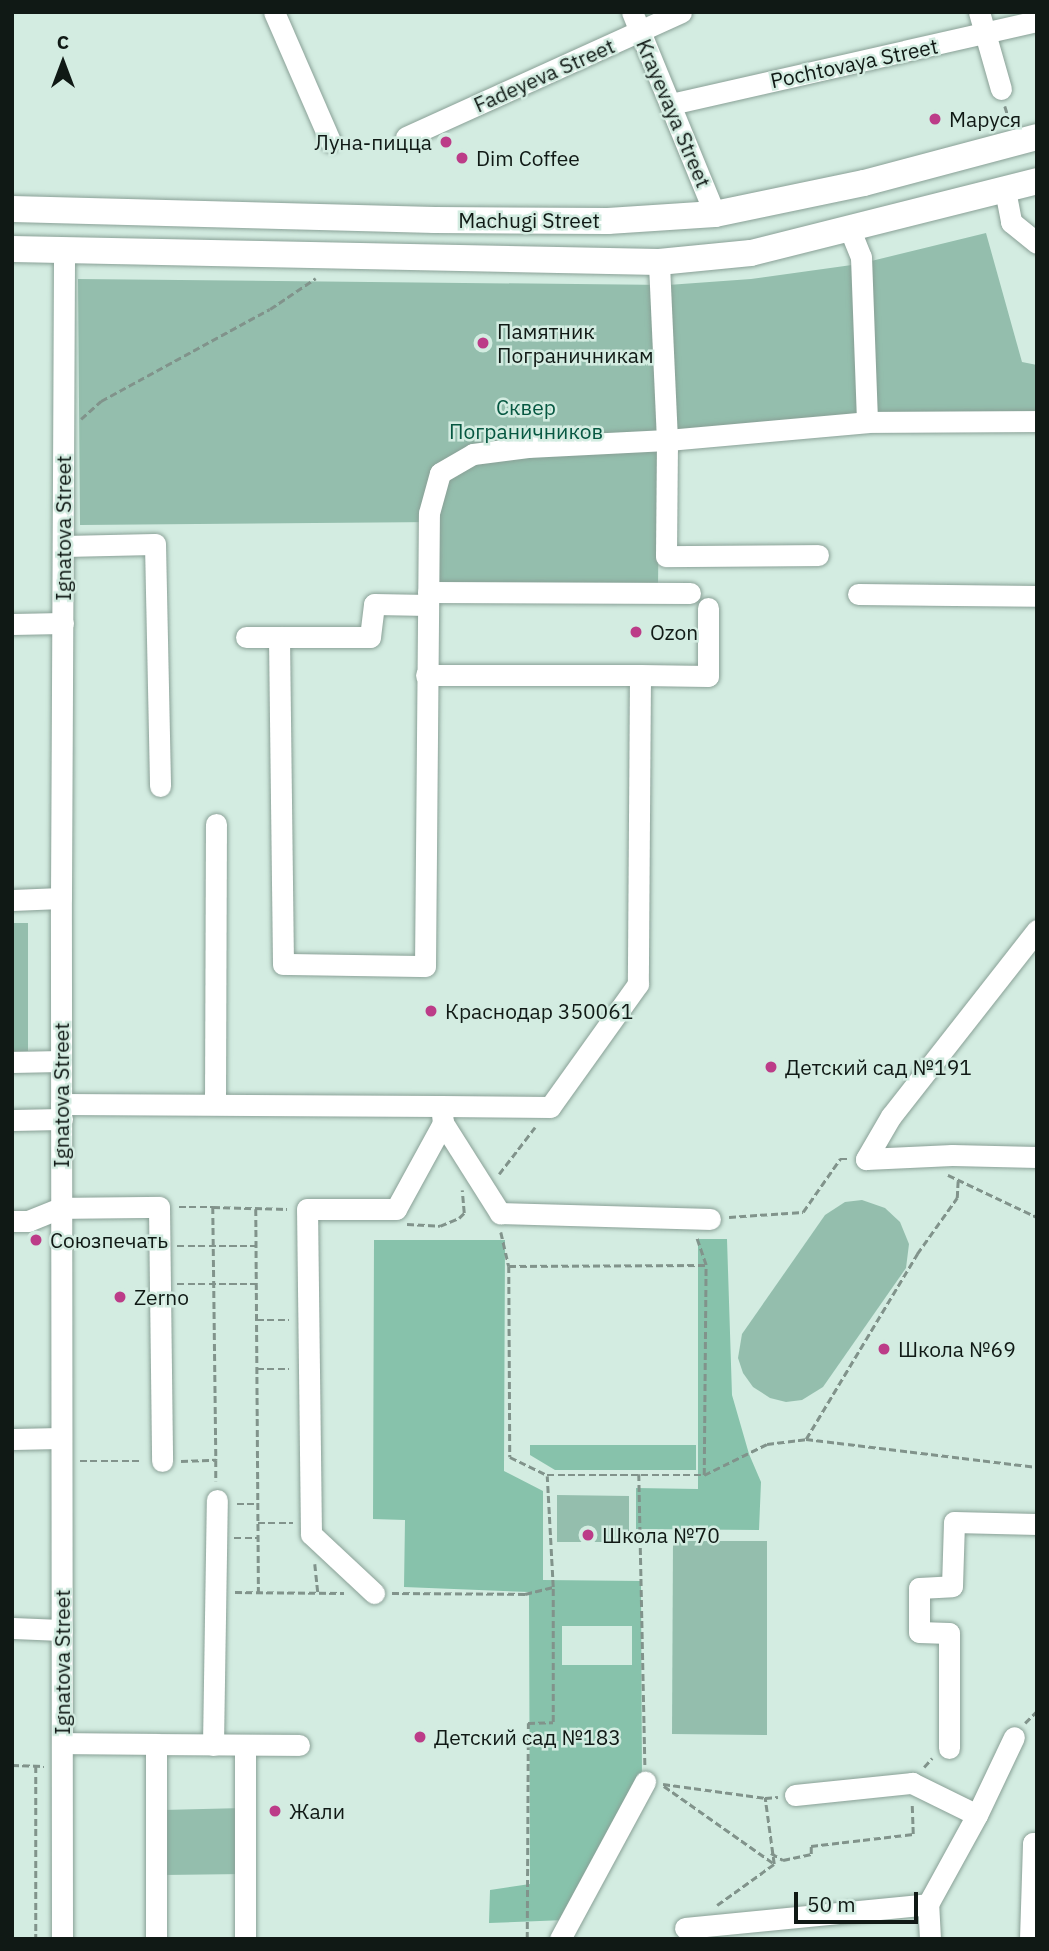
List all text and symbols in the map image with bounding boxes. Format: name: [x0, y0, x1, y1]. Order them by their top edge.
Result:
north arrow: [28, 28, 98, 98]
text: С: [57, 30, 69, 54]
street label: Fadeyeva Street: [470, 33, 618, 117]
street label: Pochtovaya Street: [768, 33, 940, 93]
street label: Krayevaya Street: [631, 35, 717, 191]
place label: Маруся: [949, 106, 1021, 132]
marker: Маруся: [927, 111, 943, 127]
place label: Луна-пицца: [315, 129, 432, 155]
marker: Луна-пицца: [438, 134, 454, 150]
place label: Dim Coffee: [476, 145, 580, 171]
marker: Dim Coffee: [454, 150, 470, 166]
street label: Machugi Street: [458, 207, 600, 233]
place label: Памятник Пограничникам: [497, 318, 654, 368]
marker: Памятник Пограничникам: [475, 335, 491, 351]
park label: Сквер Пограничников: [449, 394, 603, 444]
street label: Ignatova Street: [50, 455, 76, 601]
place label: Ozon: [650, 619, 698, 645]
marker: Ozon: [628, 624, 644, 640]
place label: Краснодар 350061: [445, 998, 633, 1024]
marker: Краснодар 350061: [423, 1003, 439, 1019]
street label: Ignatova Street: [48, 1022, 74, 1168]
place label: Детский сад №191: [785, 1054, 972, 1080]
marker: Детский сад №191: [763, 1059, 779, 1075]
place label: Союзпечать: [50, 1227, 168, 1253]
marker: Союзпечать: [28, 1232, 44, 1248]
place label: Zerno: [134, 1284, 189, 1310]
marker: Zerno: [112, 1289, 128, 1305]
place label: Школа №69: [898, 1336, 1016, 1362]
marker: Школа №69: [876, 1341, 892, 1357]
place label: Школа №70: [602, 1522, 720, 1548]
marker: Школа №70: [580, 1527, 596, 1543]
street label: Ignatova Street: [49, 1589, 75, 1735]
place label: Детский сад №183: [434, 1724, 621, 1750]
marker: Детский сад №183: [412, 1729, 428, 1745]
place label: Жали: [289, 1798, 345, 1824]
marker: Жали: [267, 1803, 283, 1819]
scale bar: [797, 1878, 921, 1922]
text: 50 m: [807, 1890, 856, 1918]

